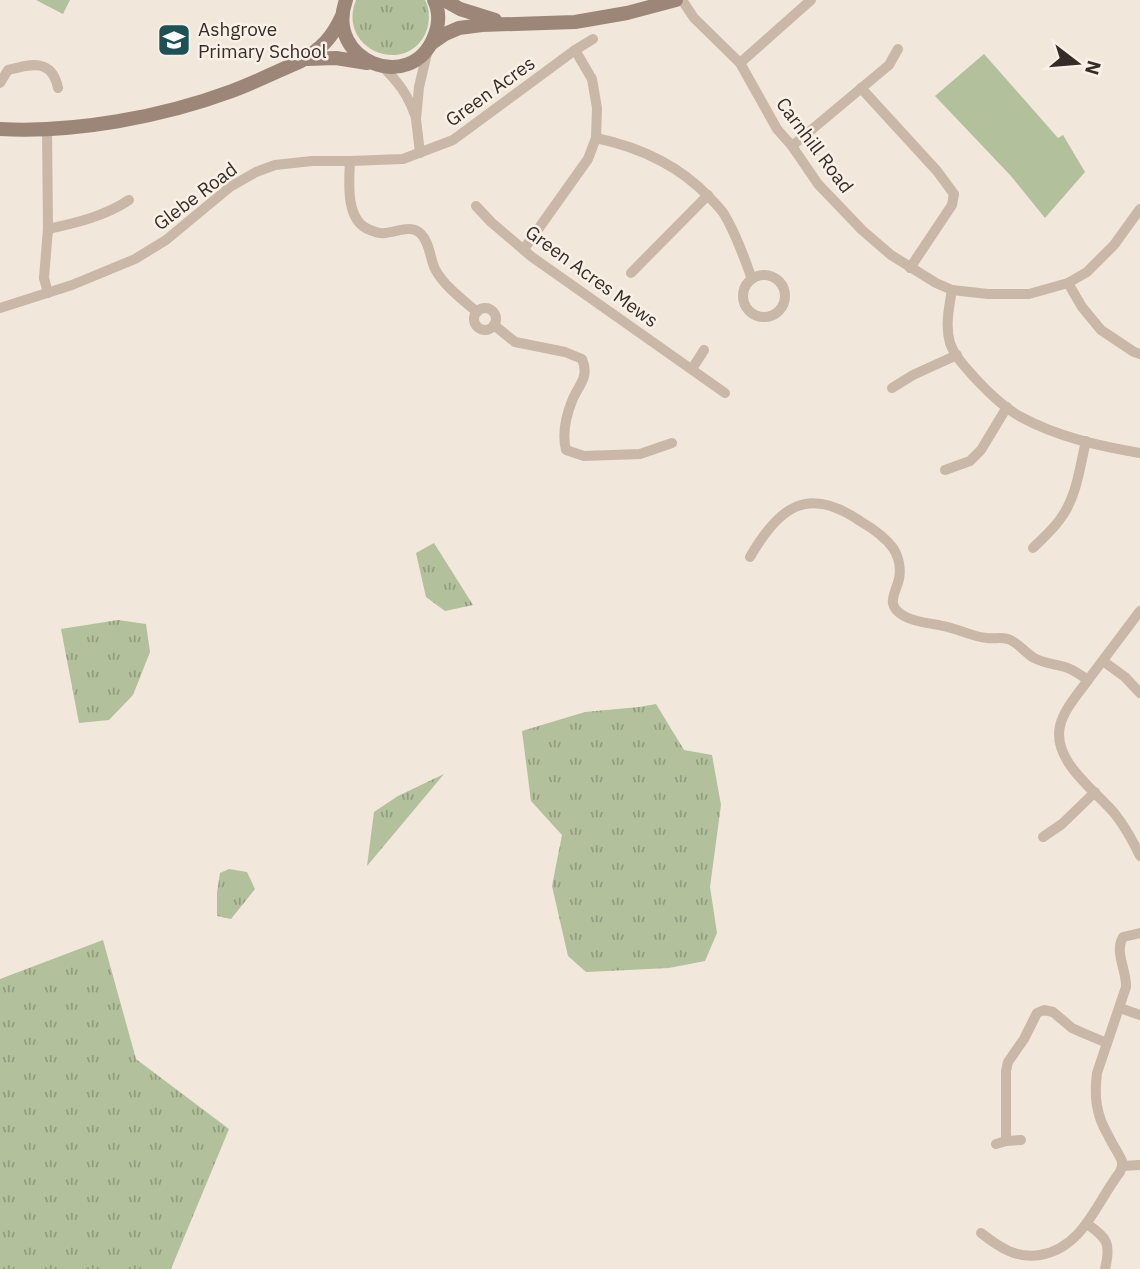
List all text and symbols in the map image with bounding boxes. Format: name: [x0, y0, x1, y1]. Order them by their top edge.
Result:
place label: Ashgrove Primary School: [198, 17, 327, 63]
school or university icon: Ashgrove Primary School: [155, 21, 193, 59]
north arrow: [1042, 28, 1112, 98]
street label: Green Acres: [441, 51, 539, 131]
text: N: [1080, 58, 1107, 78]
street label: Carnhill Road: [771, 92, 859, 198]
street label: Glebe Road: [148, 157, 242, 235]
street label: Green Acres Mews: [521, 220, 663, 332]

